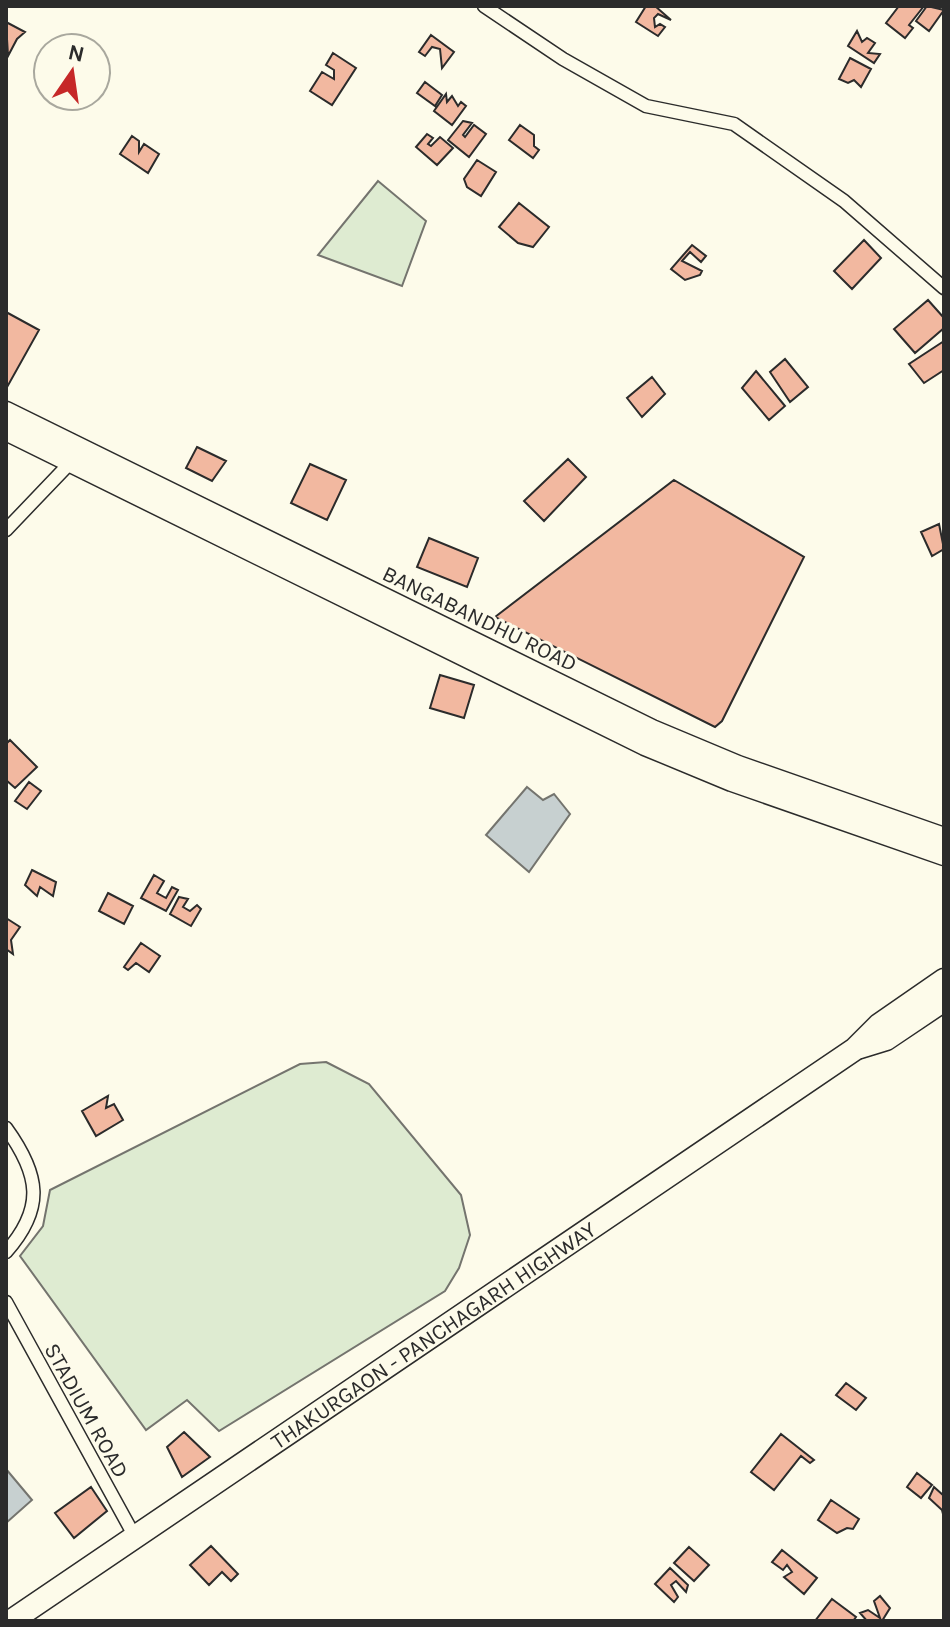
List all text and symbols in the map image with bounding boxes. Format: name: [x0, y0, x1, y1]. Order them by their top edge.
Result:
north arrow: [32, 32, 112, 112]
text: N: [66, 39, 87, 68]
street label: BANGABANDHU ROAD: [378, 560, 581, 677]
street label: THAKURGAON - PANCHAGARH HIGHWAY: [266, 1216, 601, 1455]
street label: STADIUM ROAD: [38, 1339, 134, 1482]

